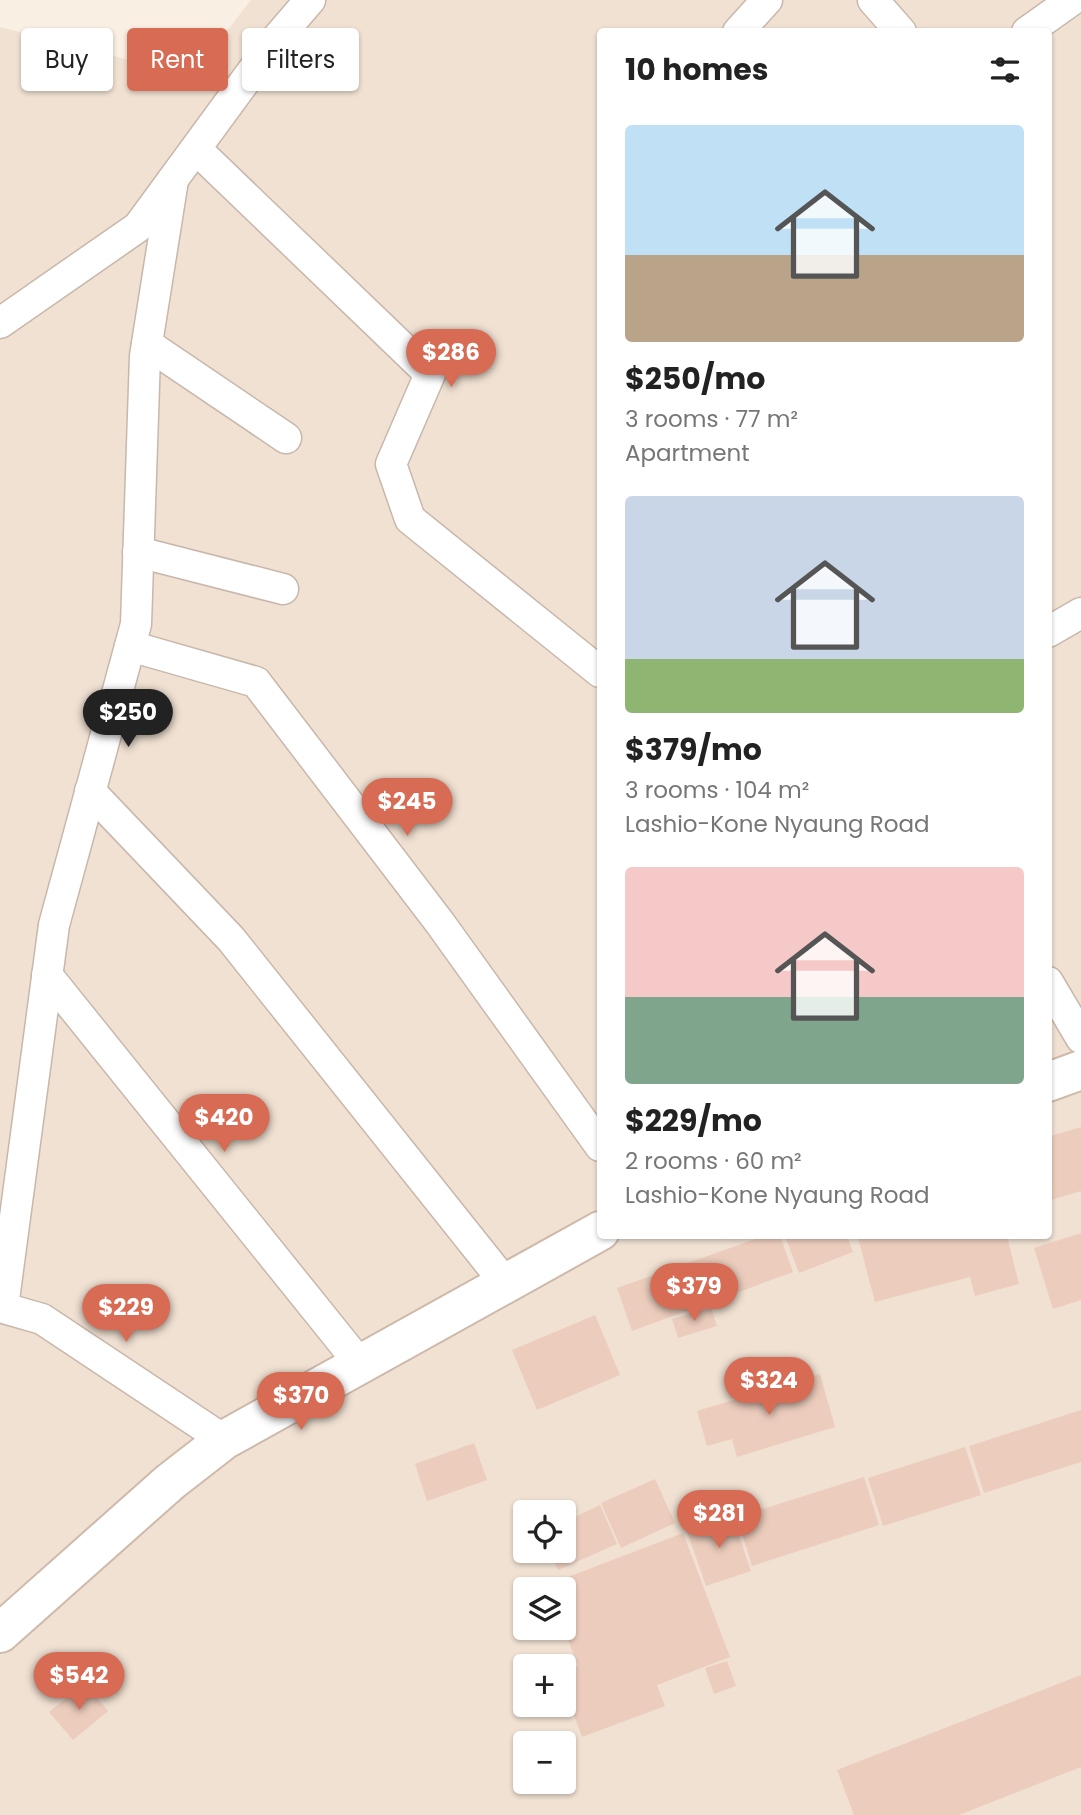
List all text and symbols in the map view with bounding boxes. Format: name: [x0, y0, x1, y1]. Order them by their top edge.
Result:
chip: Buy: [21, 28, 113, 91]
chip: Rent: [127, 28, 228, 91]
chip: Filters: [242, 28, 359, 91]
text: 10 homes: [625, 48, 769, 91]
icon: filters: [986, 51, 1024, 89]
icon: home: [762, 171, 888, 297]
pin: $286: [410, 330, 492, 389]
text: $286: [422, 336, 480, 368]
text: $250/mo: [625, 357, 765, 400]
text: 3 rooms · 77 m²: [625, 403, 798, 435]
text: Apartment: [625, 437, 750, 469]
icon: home: [762, 542, 888, 668]
pin: $250: [87, 690, 169, 749]
text: $250: [99, 696, 157, 728]
text: $379/mo: [625, 728, 762, 771]
text: 3 rooms · 104 m²: [625, 774, 809, 806]
pin: $245: [366, 778, 448, 838]
text: $245: [378, 785, 436, 817]
text: Lashio-Kone Nyaung Road: [625, 808, 929, 840]
icon: home: [762, 913, 888, 1039]
pin: $420: [183, 1094, 265, 1154]
text: $229/mo: [625, 1099, 762, 1142]
text: $420: [195, 1101, 253, 1133]
text: 2 rooms · 60 m²: [625, 1145, 802, 1177]
text: Lashio-Kone Nyaung Road: [625, 1179, 929, 1211]
pin: $379: [653, 1264, 735, 1323]
text: $379: [666, 1270, 722, 1302]
pin: $229: [85, 1284, 167, 1344]
text: $229: [98, 1291, 154, 1323]
pin: $324: [728, 1358, 810, 1417]
text: $324: [740, 1364, 798, 1396]
pin: $370: [260, 1372, 342, 1432]
text: $370: [273, 1379, 329, 1411]
pin: $281: [678, 1490, 760, 1550]
text: $281: [693, 1497, 745, 1529]
map controls: [513, 1500, 576, 1794]
button: locate: [513, 1500, 576, 1563]
button: layers: [513, 1577, 576, 1640]
pin: $542: [38, 1652, 120, 1712]
button: +: [513, 1654, 576, 1717]
text: $542: [50, 1659, 108, 1691]
button: −: [513, 1731, 576, 1794]

